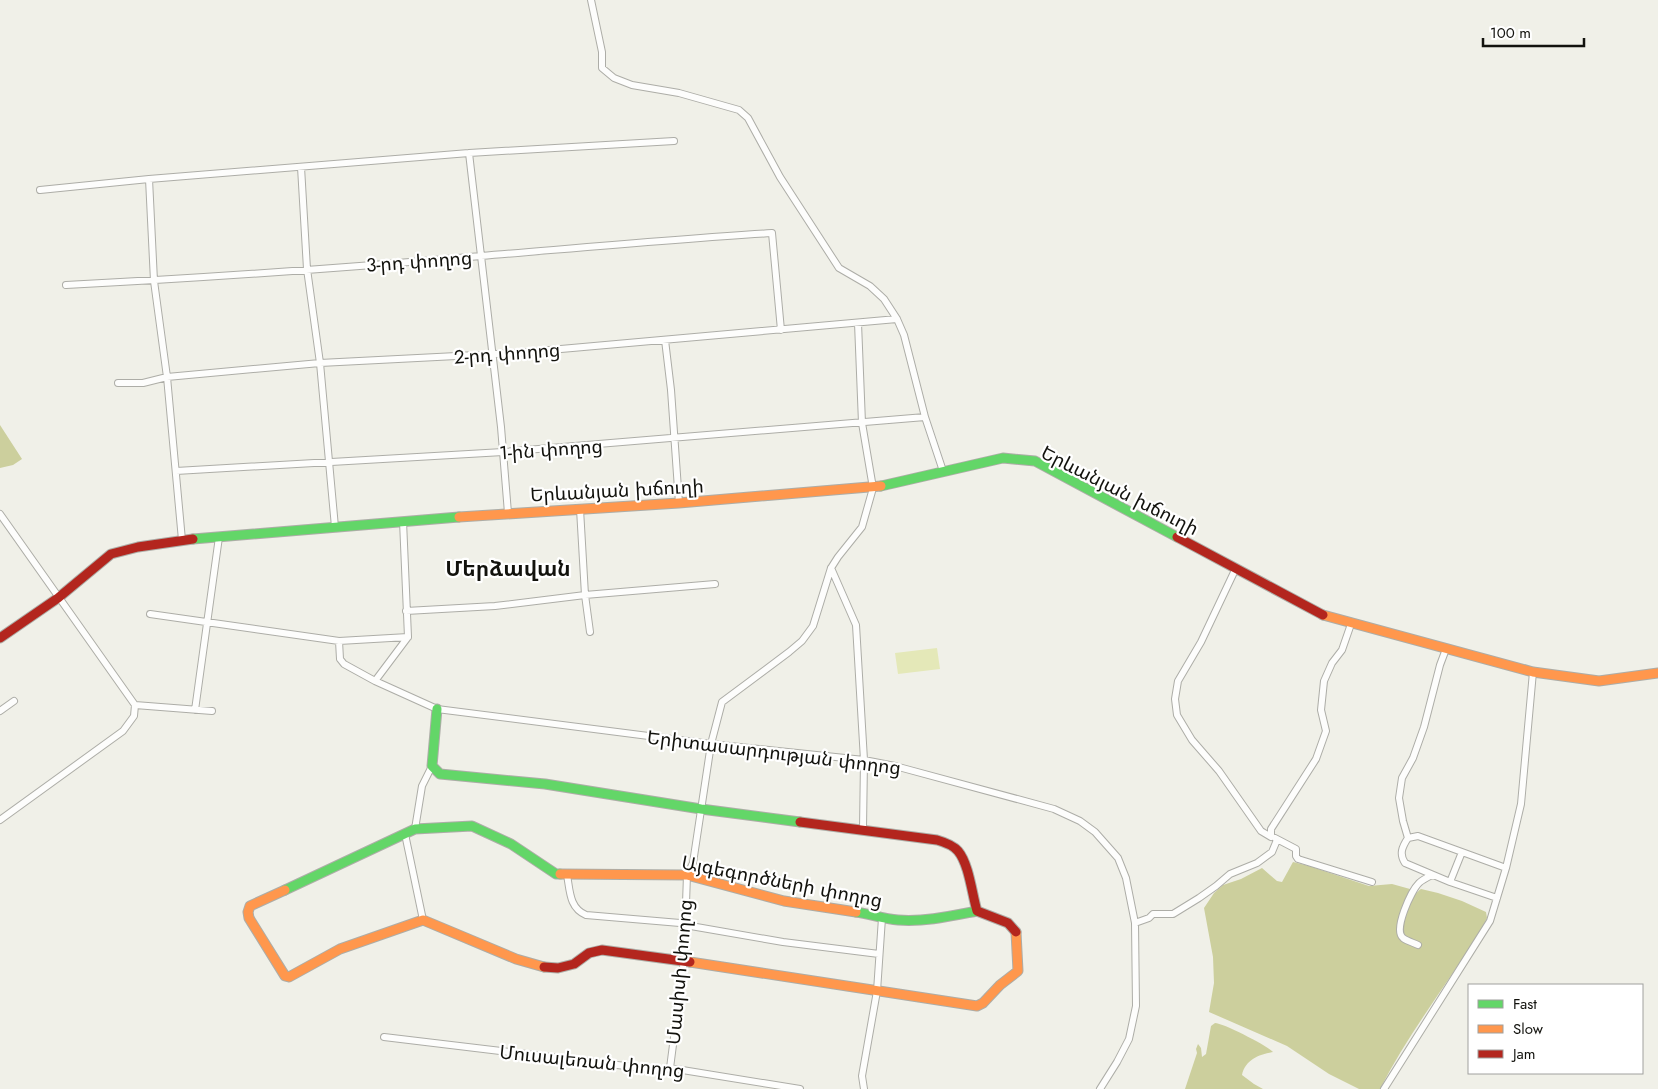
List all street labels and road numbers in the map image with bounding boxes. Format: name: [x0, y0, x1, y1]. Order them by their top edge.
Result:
street label: 3-րդ փողոց: [365, 244, 473, 279]
street label: 2-րդ փողոց: [453, 336, 561, 371]
street label: 1-ին փողոց: [498, 432, 604, 467]
street label: Երևանյան խճուղի: [1036, 439, 1203, 542]
street label: Երևանյան խճուղի: [530, 472, 705, 509]
street label: Երիտասարդության փողոց: [645, 724, 902, 781]
street label: Այգեգործների փողոց: [679, 849, 885, 914]
street label: Մասիսի փողոց: [660, 898, 699, 1046]
street label: Մուսալեռան փողոց: [498, 1038, 686, 1085]

